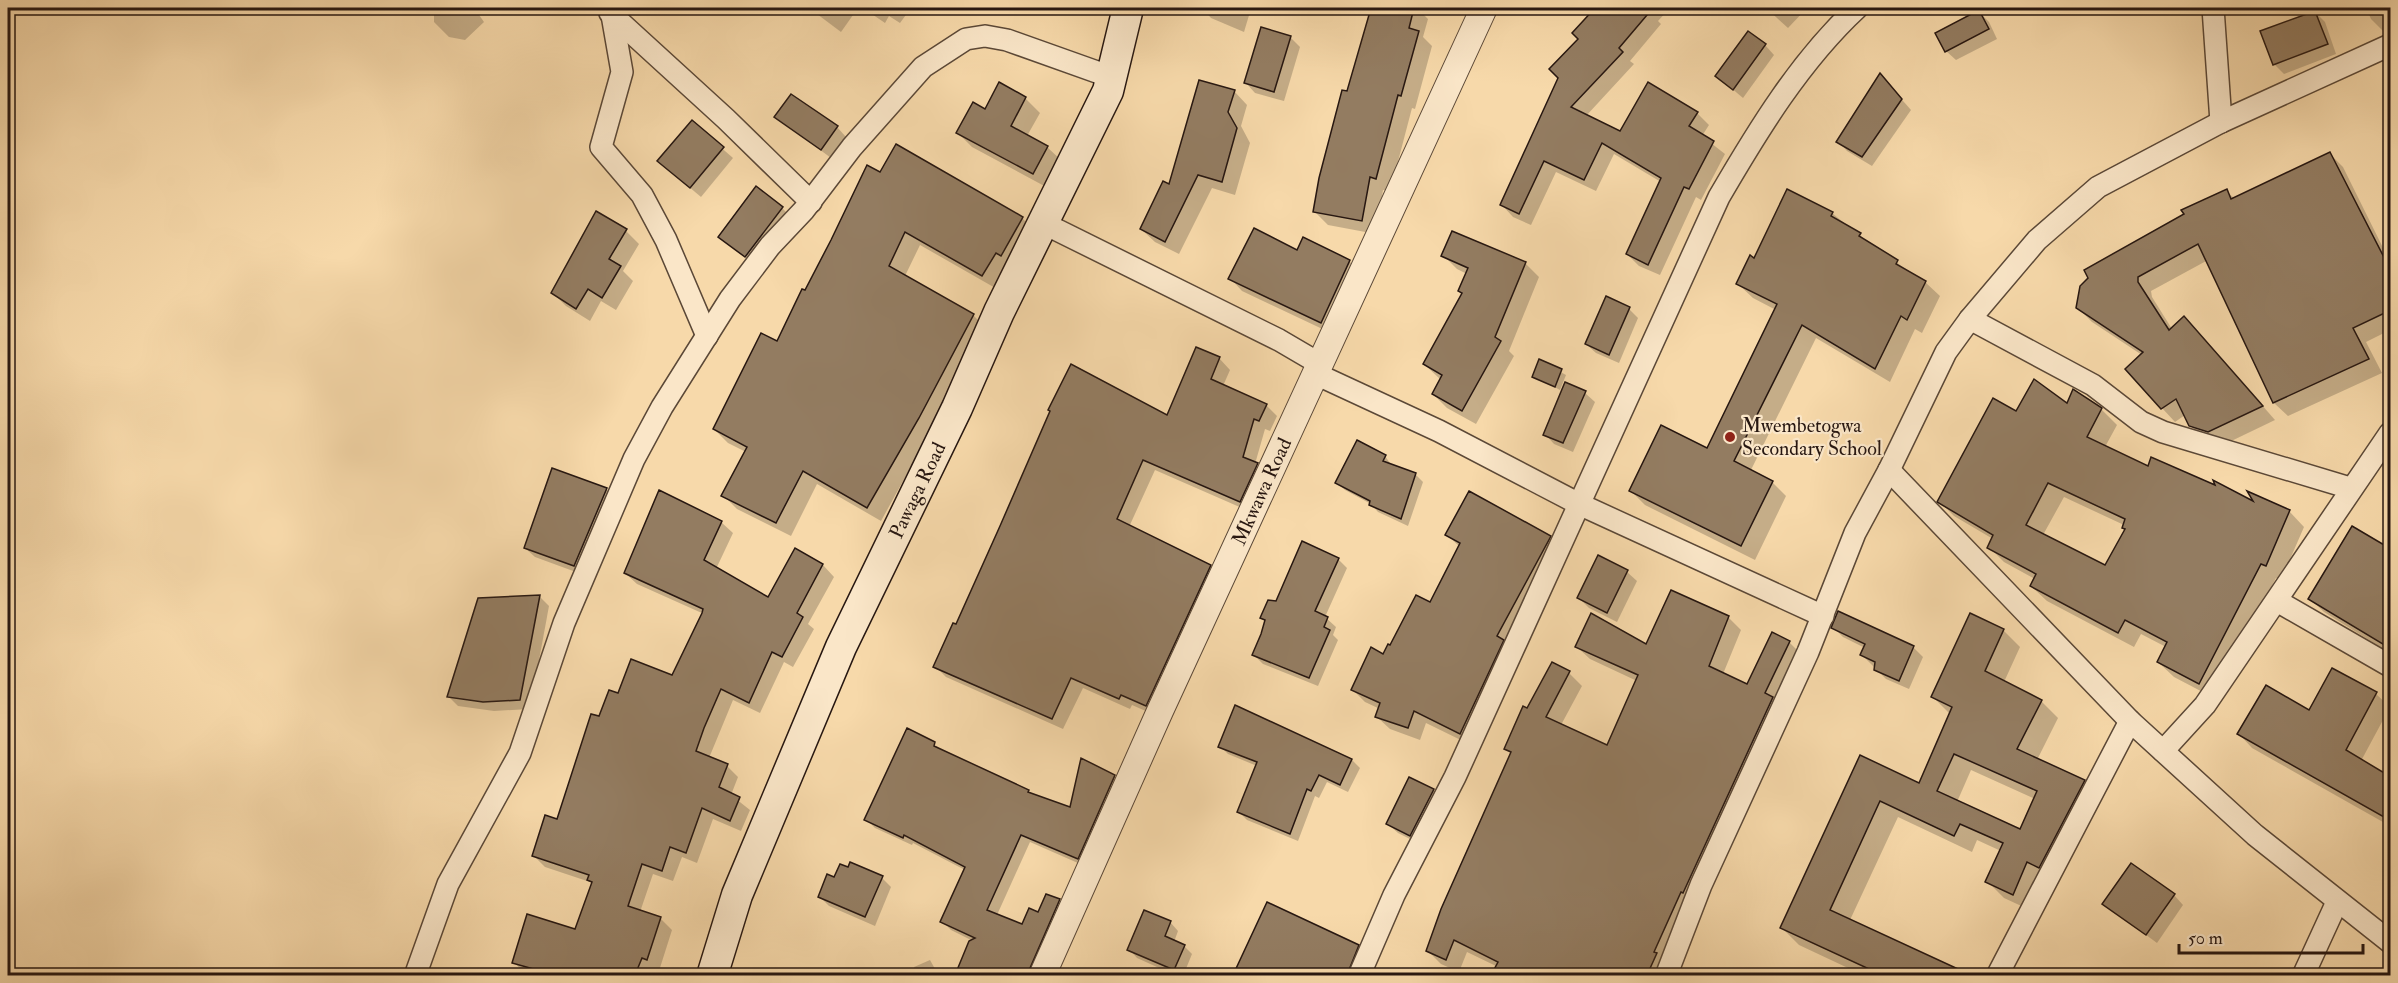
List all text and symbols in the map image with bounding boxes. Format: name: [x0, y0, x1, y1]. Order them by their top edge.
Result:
place label: Mwembetogwa Secondary School: [1742, 413, 1882, 461]
marker: Mwembetogwa Secondary School: [1723, 430, 1737, 444]
street label: Mkwawa Road: [1226, 433, 1297, 549]
street label: Pawaga Road: [883, 438, 951, 542]
scale bar: [2179, 917, 2364, 955]
text: 50 m: [2188, 927, 2223, 950]

